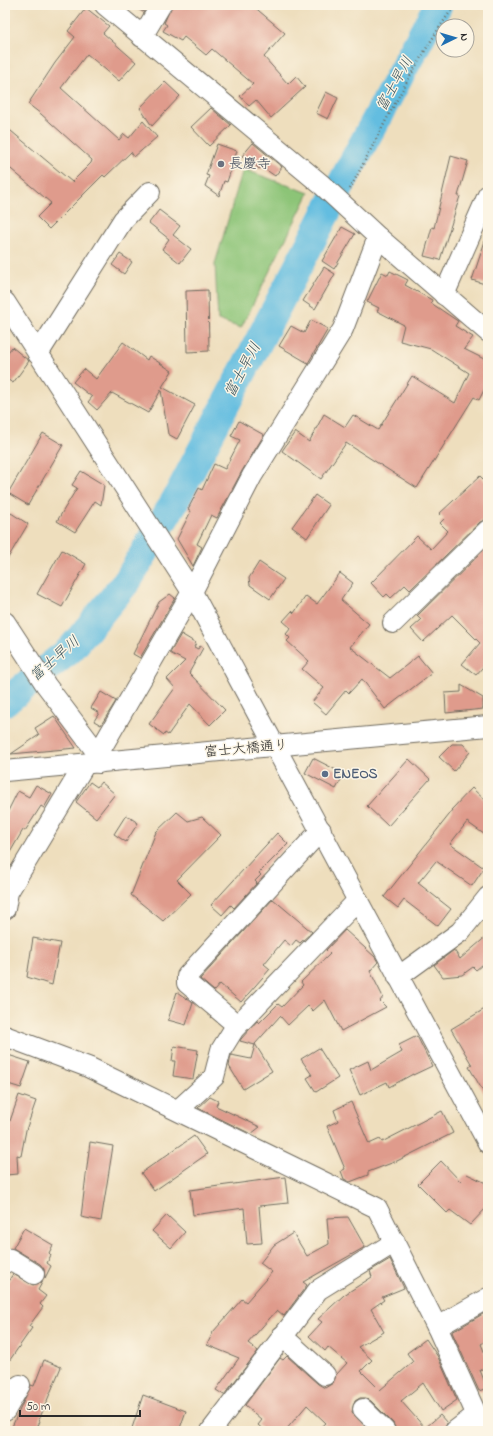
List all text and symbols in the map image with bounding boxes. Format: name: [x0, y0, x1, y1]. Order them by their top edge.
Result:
north arrow: [435, 18, 475, 58]
text: N: [456, 33, 472, 42]
water label: 富士早川: [371, 52, 419, 116]
place label: 長慶寺: [229, 154, 271, 175]
marker: 長慶寺: [216, 159, 226, 169]
water label: 富士早川: [219, 338, 267, 402]
water label: 富士早川: [25, 631, 85, 687]
street label: 富士大橋通り: [203, 735, 289, 763]
place label: ENEOS: [333, 764, 378, 785]
marker: ENEOS: [320, 769, 330, 779]
scale bar: [20, 1392, 140, 1418]
text: 50 m: [26, 1398, 50, 1416]

